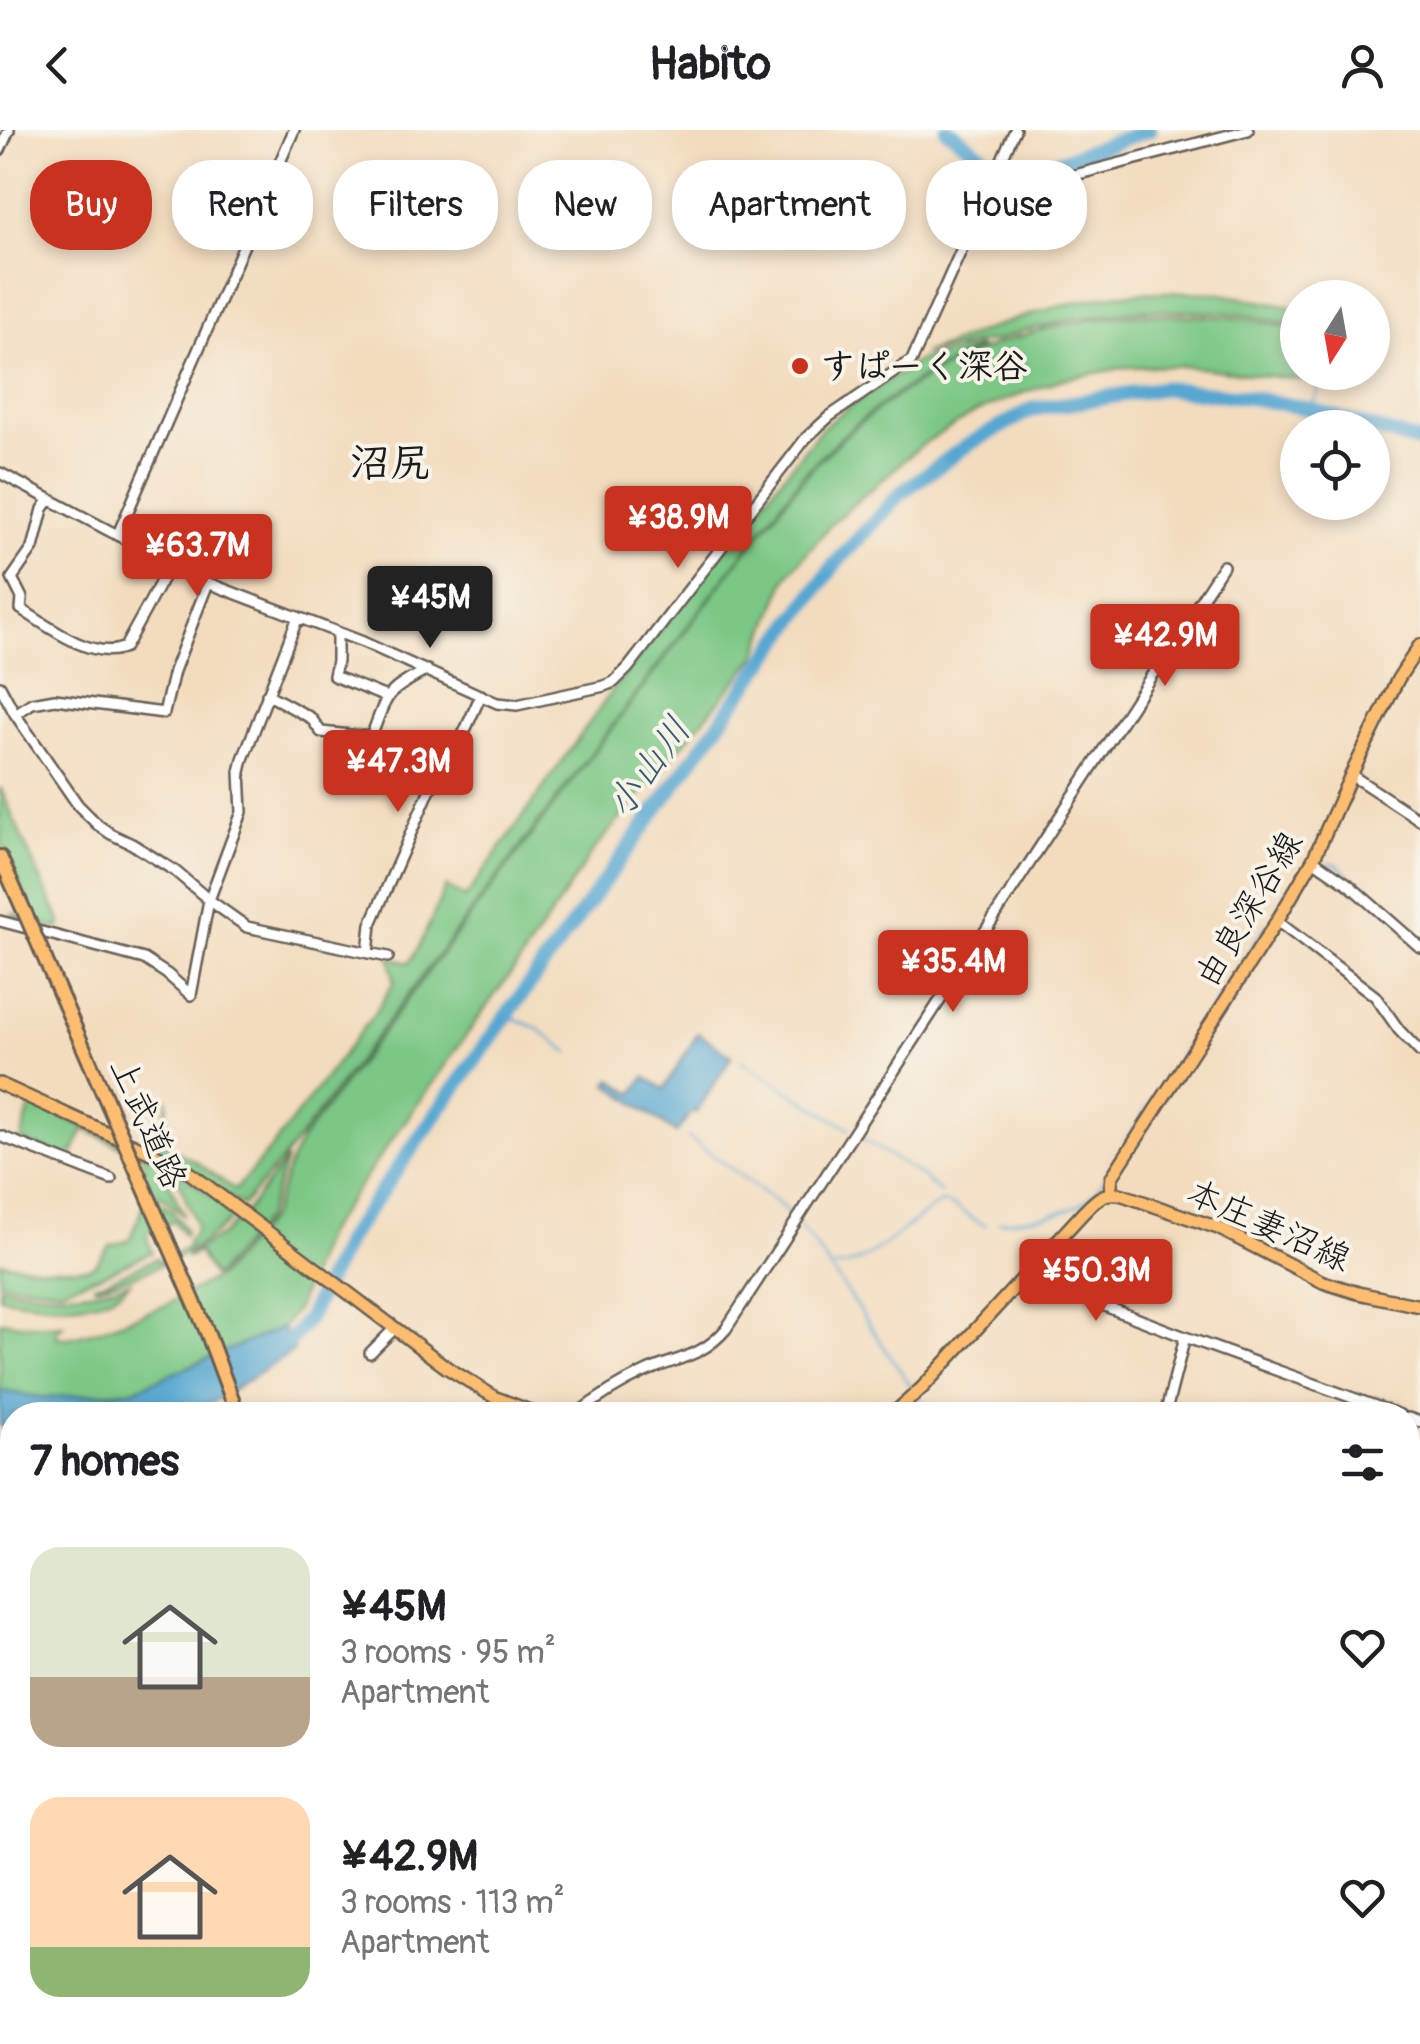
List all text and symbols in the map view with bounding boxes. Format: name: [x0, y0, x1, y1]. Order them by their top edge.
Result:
text: Habito: [649, 37, 771, 93]
icon: back: [30, 38, 85, 93]
icon: person: [1335, 38, 1390, 93]
chip: Buy: [30, 160, 152, 250]
chip: Rent: [172, 160, 313, 250]
chip: Filters: [333, 160, 498, 250]
chip: New: [518, 160, 652, 250]
chip: Apartment: [672, 160, 906, 250]
chip: House: [926, 160, 1087, 250]
north arrow: [1280, 280, 1390, 390]
map controls: [1280, 280, 1390, 520]
place label: すぱーく深谷: [820, 345, 1028, 389]
marker: すぱーく深谷: [789, 355, 811, 377]
button: locate: [1280, 410, 1390, 520]
district label: 沼尻: [350, 439, 430, 488]
pin: ¥38.9M: [597, 486, 759, 571]
text: ¥38.9M: [627, 498, 729, 538]
pin: ¥63.7M: [116, 514, 278, 599]
text: ¥63.7M: [144, 526, 250, 566]
pin: ¥45M: [371, 566, 489, 651]
text: ¥45M: [389, 578, 471, 618]
pin: ¥42.9M: [1084, 604, 1246, 689]
text: ¥42.9M: [1112, 616, 1218, 656]
water label: 小山川: [596, 707, 702, 828]
pin: ¥47.3M: [317, 730, 479, 815]
text: ¥47.3M: [345, 742, 451, 782]
street label: 由良深谷線: [1185, 823, 1313, 996]
pin: ¥35.4M: [872, 930, 1034, 1015]
text: ¥35.4M: [900, 942, 1006, 982]
street label: 上武道路: [100, 1051, 197, 1196]
street label: 本庄妻沼線: [1180, 1170, 1357, 1282]
pin: ¥50.3M: [1015, 1239, 1177, 1324]
text: ¥50.3M: [1041, 1251, 1151, 1291]
icon: filters: [1335, 1435, 1390, 1490]
text: 7 homes: [30, 1436, 179, 1488]
text: ¥45M: [340, 1581, 447, 1633]
icon: home: [110, 1587, 230, 1707]
icon: heart: [1335, 1620, 1390, 1675]
text: 3 rooms · 95 m²: [340, 1633, 556, 1673]
text: Apartment: [340, 1673, 489, 1713]
text: ¥42.9M: [340, 1831, 478, 1883]
icon: home: [110, 1837, 230, 1957]
icon: heart: [1335, 1870, 1390, 1925]
text: 3 rooms · 113 m²: [340, 1883, 565, 1923]
text: Apartment: [340, 1923, 489, 1963]

